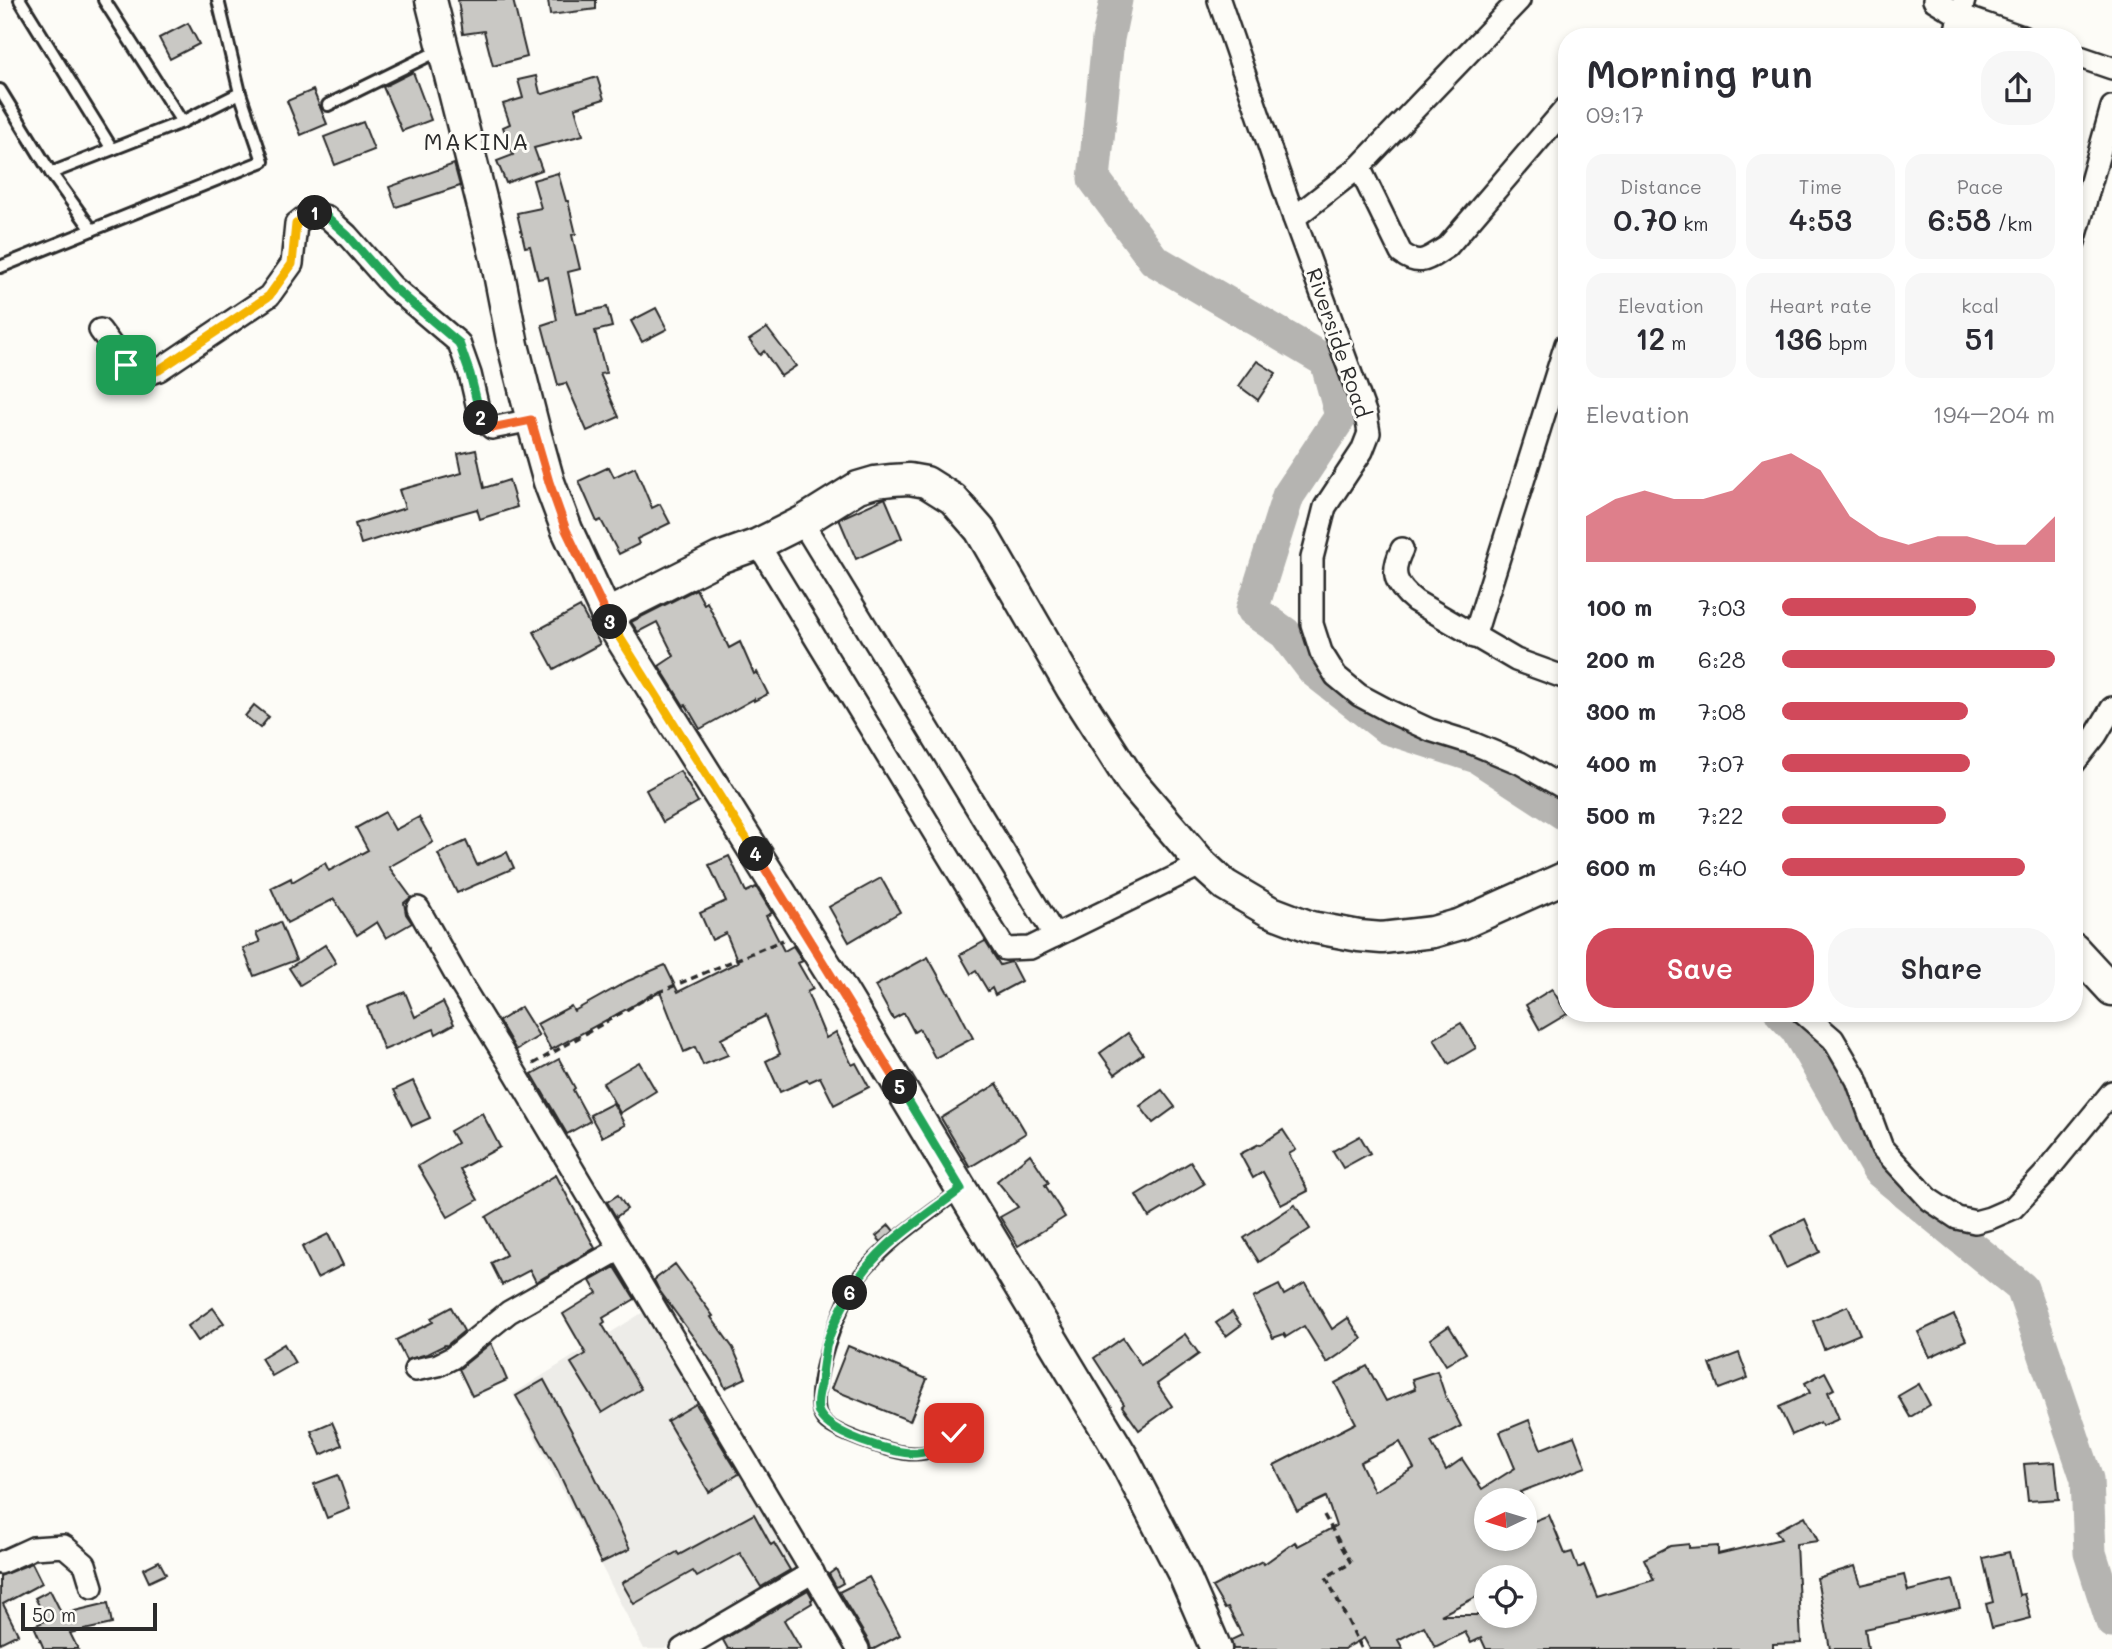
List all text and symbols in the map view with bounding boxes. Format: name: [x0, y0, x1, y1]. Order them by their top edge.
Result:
text: Morning run: [1586, 48, 1813, 98]
button: share: [1981, 51, 2055, 125]
text: 09:17: [1586, 99, 1644, 129]
district label: MAKINA: [423, 125, 531, 156]
text: Distance: [1620, 174, 1702, 199]
text: Time: [1799, 174, 1842, 199]
text: Pace: [1957, 174, 2003, 199]
pin: 1: [298, 196, 332, 230]
text: 0.70: [1613, 199, 1677, 239]
text: 4:53: [1789, 199, 1852, 239]
text: 6:58: [1928, 199, 1991, 239]
text: 1: [310, 200, 319, 225]
text: km: [1677, 211, 1708, 236]
text: /km: [1991, 211, 2033, 236]
street label: Riverside Road: [1301, 264, 1378, 421]
text: Elevation: [1618, 293, 1703, 318]
text: Heart rate: [1769, 293, 1872, 318]
text: kcal: [1961, 293, 1999, 318]
text: 12: [1635, 318, 1665, 358]
text: 136: [1773, 318, 1823, 358]
text: 51: [1965, 318, 1996, 358]
text: m: [1665, 330, 1686, 355]
text: bpm: [1823, 330, 1868, 355]
pin: [96, 335, 156, 395]
icon: arrive: [107, 346, 145, 384]
text: Elevation: [1586, 399, 1689, 429]
text: 194–204 m: [1933, 399, 2055, 429]
pin: 2: [463, 400, 498, 436]
text: 2: [475, 405, 486, 430]
text: 100 m: [1586, 592, 1652, 622]
text: 7:03: [1698, 592, 1746, 622]
pin: 3: [592, 604, 628, 640]
text: 3: [604, 609, 615, 634]
text: 200 m: [1586, 644, 1655, 674]
text: 6:28: [1698, 644, 1746, 674]
text: 300 m: [1586, 696, 1656, 726]
text: 7:08: [1698, 696, 1746, 726]
text: 400 m: [1586, 748, 1657, 778]
text: 7:07: [1698, 748, 1745, 778]
text: 500 m: [1586, 800, 1656, 830]
text: 7:22: [1698, 800, 1744, 830]
pin: 4: [738, 836, 774, 872]
text: 4: [749, 841, 762, 866]
text: 600 m: [1586, 852, 1656, 882]
text: 6:40: [1698, 852, 1747, 882]
button: Save: [1586, 928, 1814, 1008]
button: Share: [1828, 928, 2055, 1008]
pin: 5: [883, 1070, 918, 1104]
text: 5: [894, 1074, 905, 1099]
pin: 6: [832, 1276, 868, 1310]
text: 6: [844, 1280, 855, 1305]
pin: [924, 1403, 984, 1463]
icon: check: [935, 1414, 973, 1452]
north arrow: [1474, 1488, 1536, 1550]
map controls: [1474, 1488, 1537, 1628]
button: locate: [1474, 1565, 1537, 1628]
scale bar: [21, 1600, 158, 1632]
text: 50 m: [32, 1602, 76, 1627]

